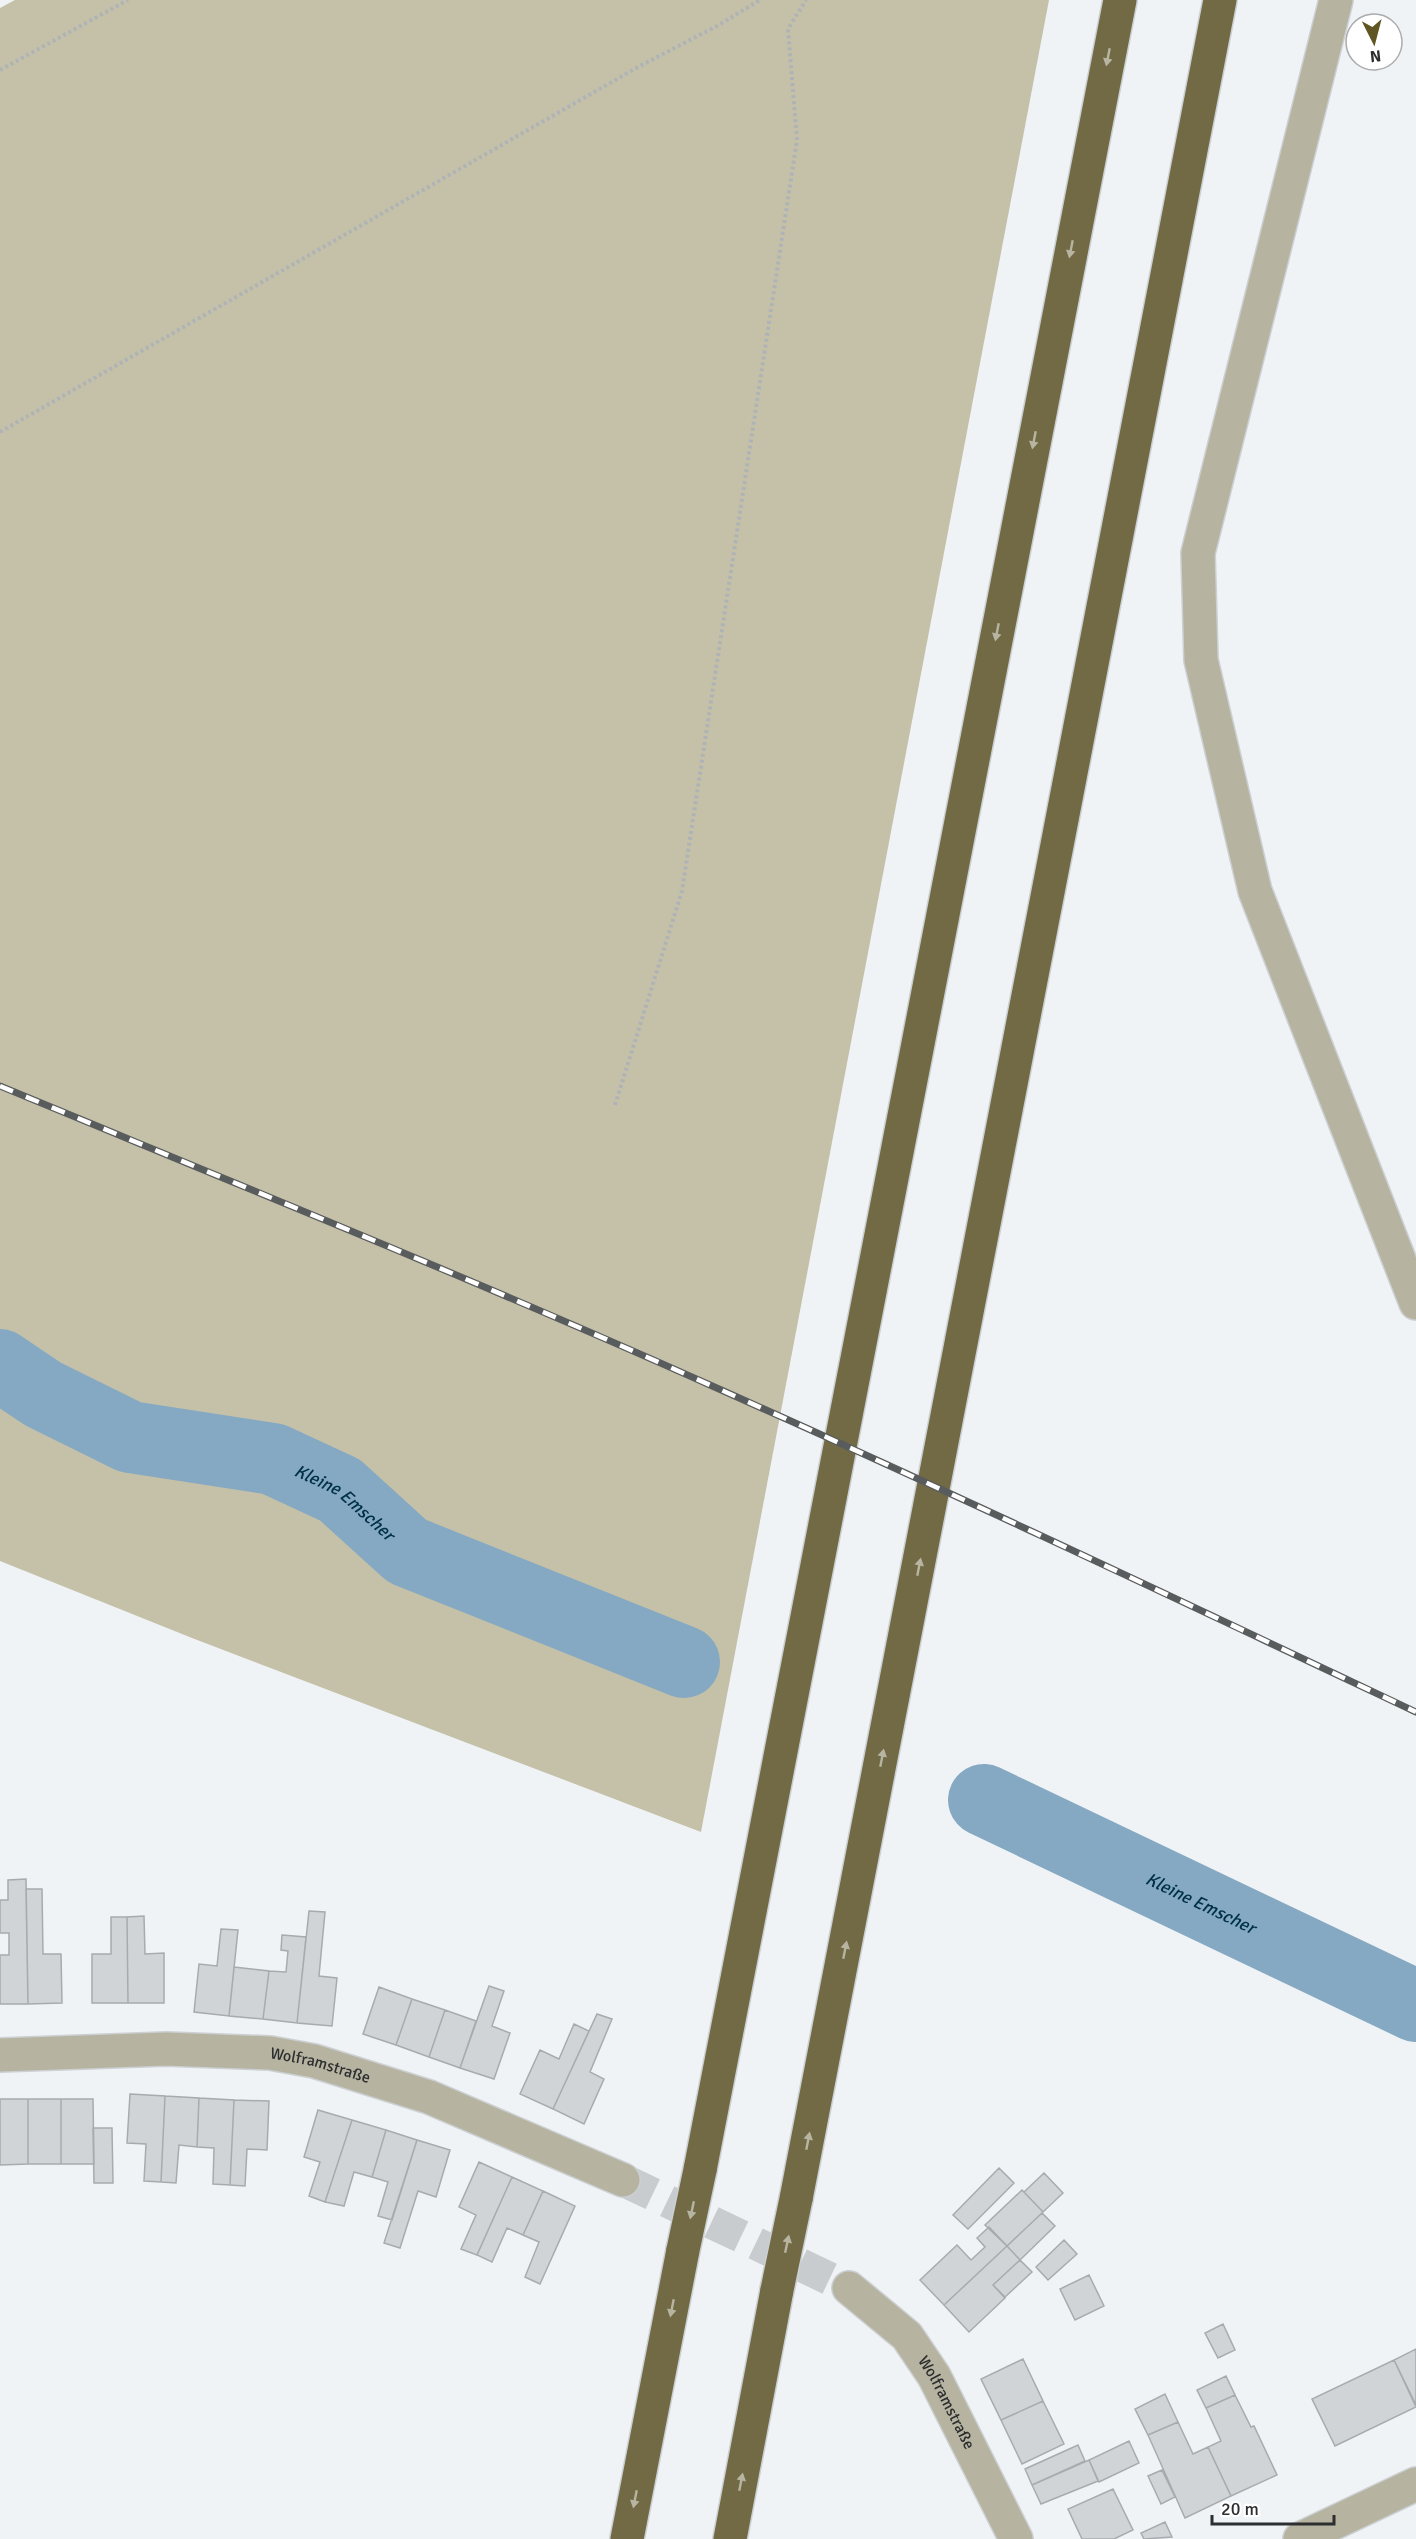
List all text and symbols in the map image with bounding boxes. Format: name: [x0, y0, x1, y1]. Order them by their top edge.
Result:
north arrow: [1344, 12, 1404, 72]
text: N: [1369, 45, 1382, 66]
one-way arrow: [1103, 48, 1112, 67]
one-way arrow: [1066, 240, 1075, 259]
one-way arrow: [1029, 431, 1038, 450]
one-way arrow: [992, 622, 1001, 641]
water label: Kleine Emscher: [291, 1459, 401, 1547]
one-way arrow: [915, 1557, 924, 1576]
one-way arrow: [878, 1749, 887, 1768]
water label: Kleine Emscher: [1142, 1868, 1261, 1940]
one-way arrow: [841, 1940, 850, 1959]
street label: Wolframstraße: [269, 2043, 373, 2088]
one-way arrow: [804, 2132, 813, 2151]
one-way arrow: [687, 2201, 696, 2220]
one-way arrow: [783, 2235, 792, 2254]
one-way arrow: [667, 2299, 676, 2318]
street label: Wolframstraße: [913, 2352, 979, 2453]
one-way arrow: [737, 2472, 746, 2491]
scale bar: [1212, 2488, 1334, 2526]
one-way arrow: [630, 2490, 639, 2509]
text: 20 m: [1221, 2498, 1259, 2520]

